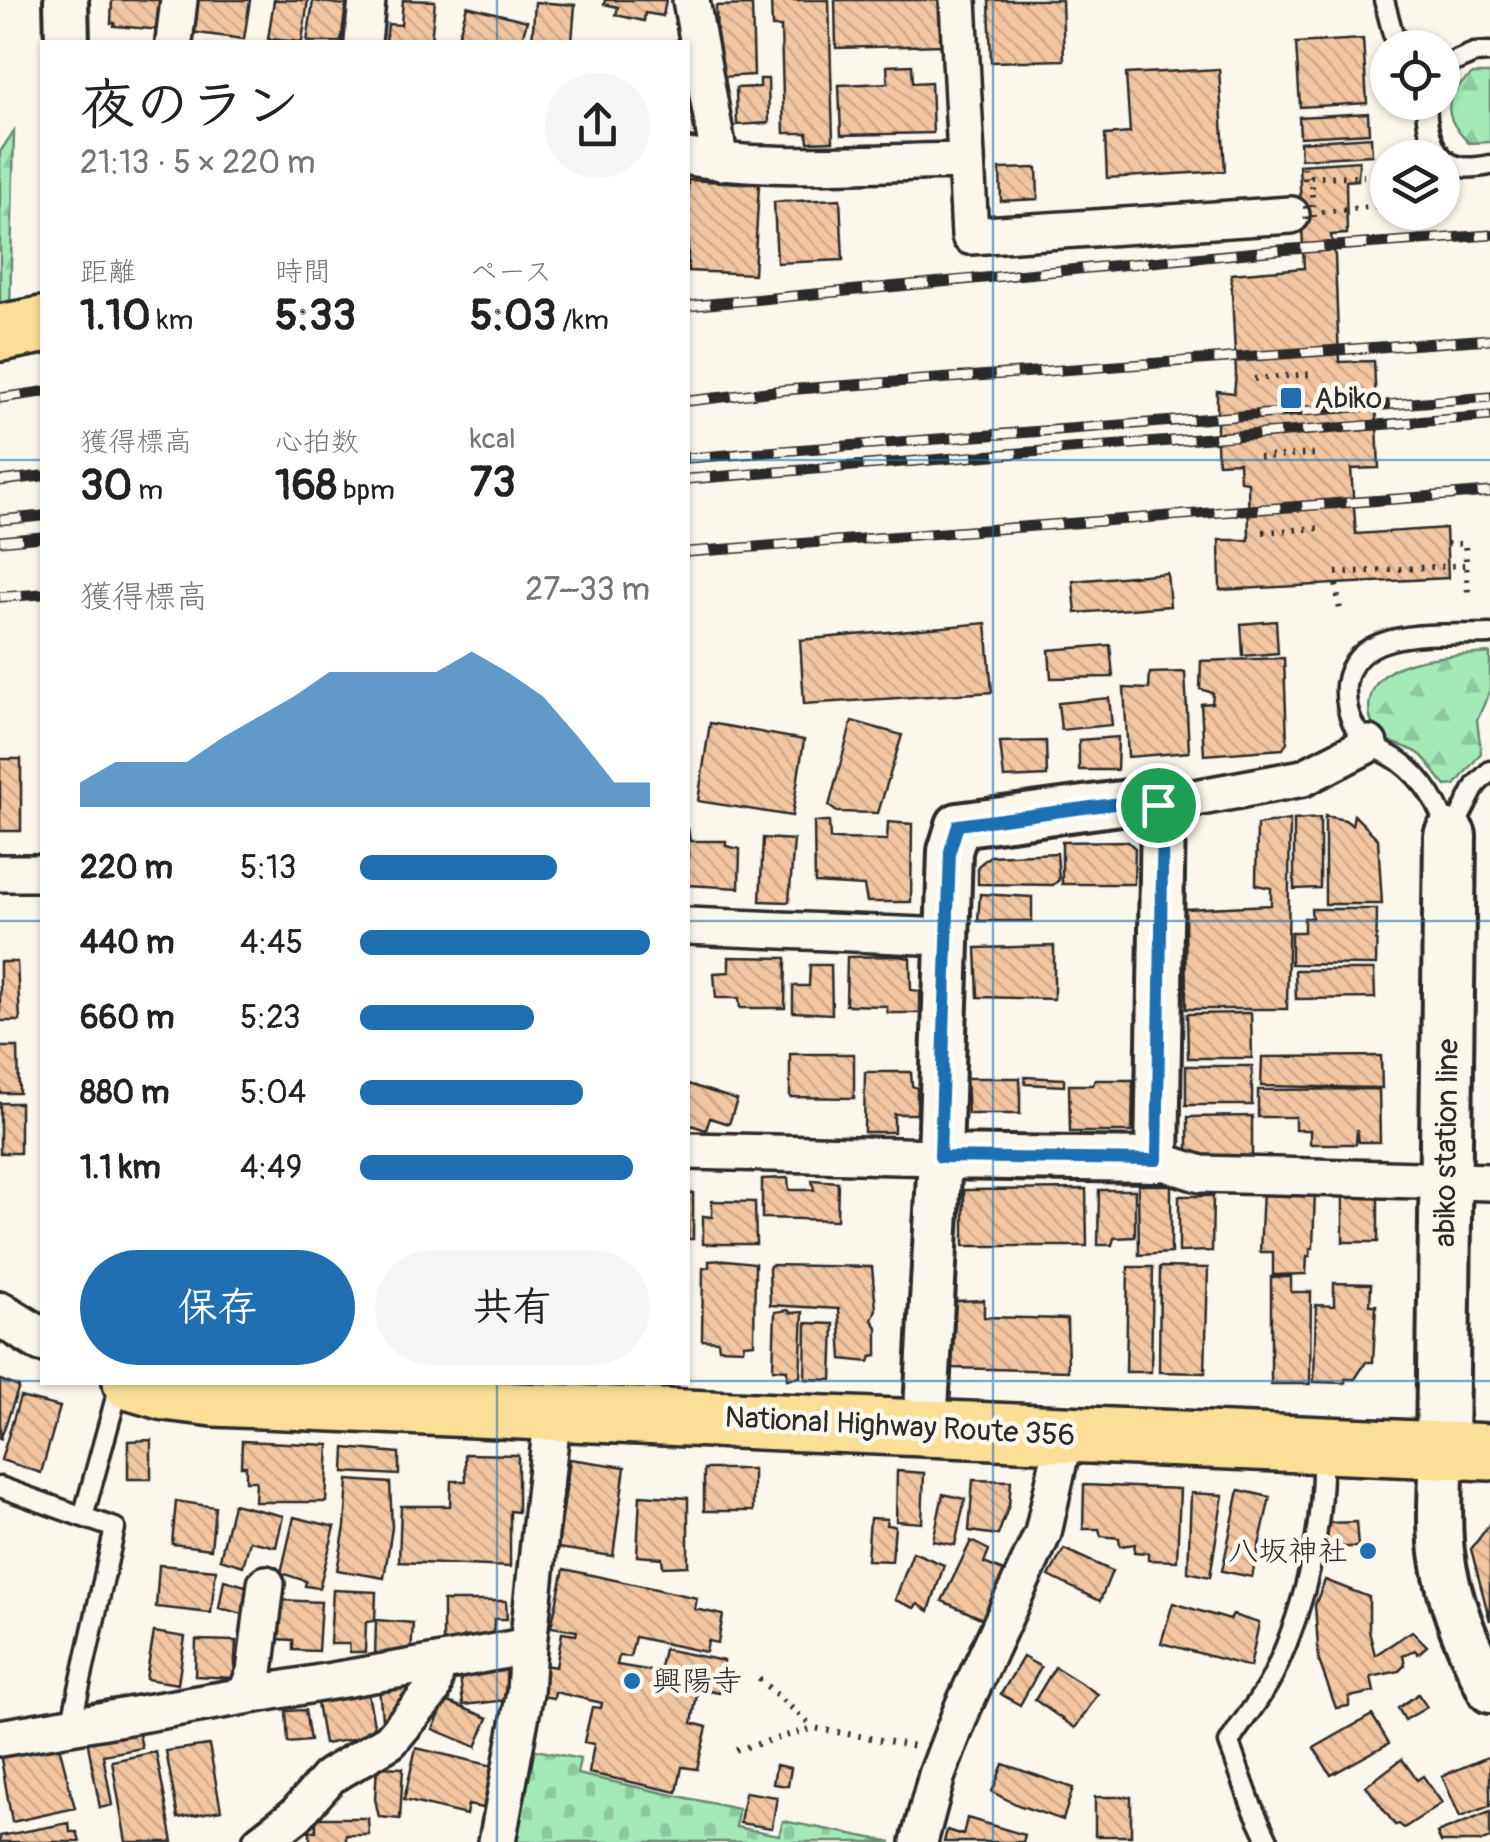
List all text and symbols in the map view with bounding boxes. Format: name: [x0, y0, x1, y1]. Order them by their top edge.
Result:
map controls: [1370, 30, 1460, 230]
button: locate: [1370, 30, 1460, 120]
text: 夜のラン: [80, 71, 300, 140]
button: share: [545, 73, 650, 178]
button: layers: [1370, 140, 1460, 230]
text: 21:13 · 5 × 220 m: [80, 143, 315, 183]
text: 距離: [80, 255, 136, 290]
text: 時間: [275, 255, 331, 290]
text: ペース: [470, 255, 552, 290]
text: 1.10: [80, 290, 151, 342]
text: 5:33: [275, 290, 356, 342]
text: 5:03: [470, 290, 556, 342]
text: km: [151, 303, 193, 338]
text: /km: [556, 303, 609, 338]
place label: Abiko: [1314, 380, 1382, 417]
marker: Abiko: [1278, 385, 1304, 411]
text: kcal: [470, 422, 516, 457]
text: 獲得標高: [80, 425, 192, 460]
text: 心拍数: [275, 425, 359, 460]
text: 73: [470, 457, 516, 509]
text: 30: [80, 460, 132, 512]
text: 168: [275, 460, 337, 512]
text: m: [132, 473, 163, 508]
text: bpm: [337, 473, 395, 508]
text: 27–33 m: [525, 570, 650, 610]
text: 獲得標高: [80, 577, 208, 617]
pin: [1116, 763, 1201, 848]
icon: arrive: [1131, 778, 1186, 833]
text: 220 m: [80, 848, 173, 888]
text: 5:13: [240, 848, 296, 888]
text: 440 m: [80, 923, 174, 963]
text: 4:45: [240, 923, 303, 963]
text: 660 m: [80, 998, 174, 1038]
text: 5:23: [240, 998, 301, 1038]
street label: abiko station line: [1426, 1038, 1467, 1248]
text: 880 m: [80, 1073, 169, 1113]
text: 5:04: [240, 1073, 306, 1113]
text: 1.1 km: [80, 1148, 161, 1188]
text: 4:49: [240, 1148, 302, 1188]
button: 保存: [80, 1250, 355, 1365]
button: 共有: [375, 1250, 650, 1365]
street label: National Highway Route 356: [724, 1399, 1076, 1454]
place label: 八坂神社: [1228, 1533, 1348, 1570]
marker: 八坂神社: [1357, 1540, 1379, 1562]
place label: 興陽寺: [652, 1663, 742, 1700]
marker: 興陽寺: [621, 1670, 643, 1692]

